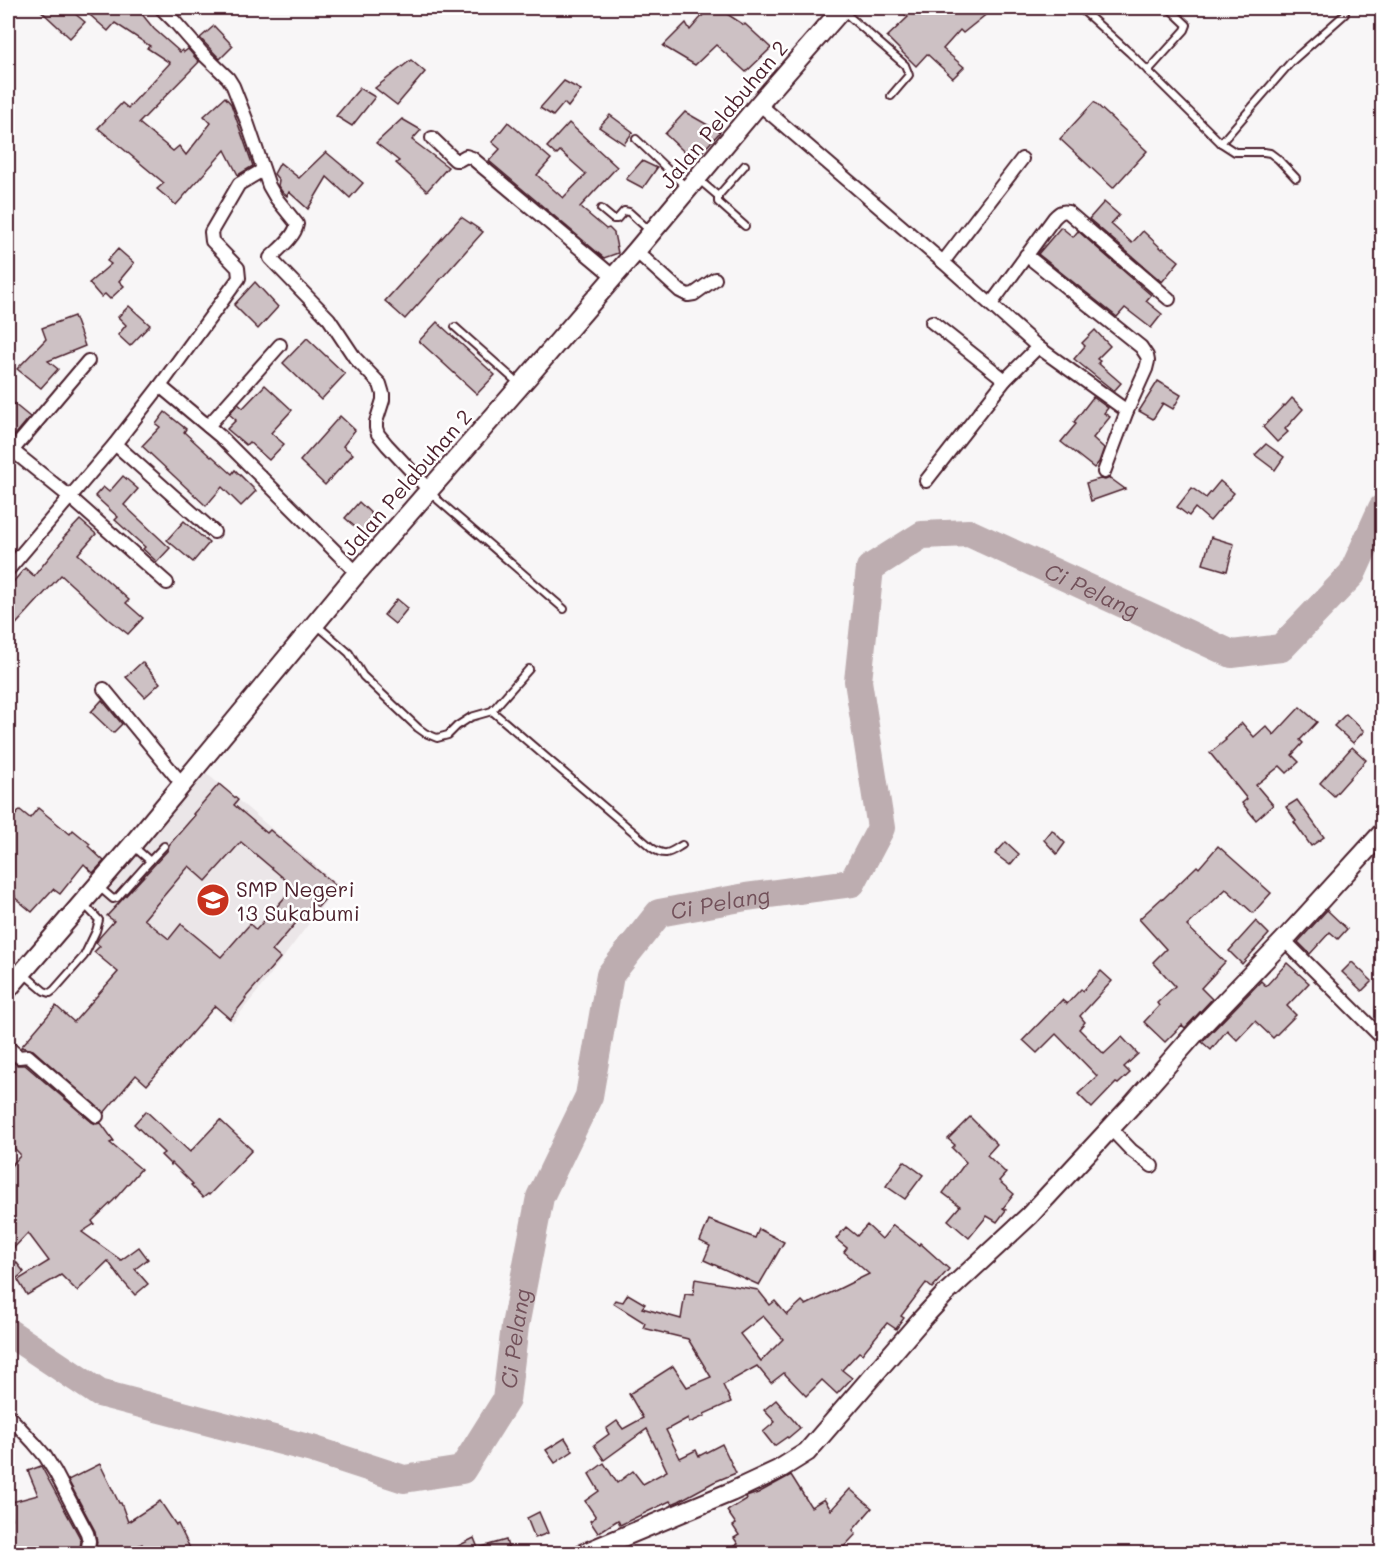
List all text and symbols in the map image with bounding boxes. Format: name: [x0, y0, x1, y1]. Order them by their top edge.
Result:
street label: Jalan Pelabuhan 2: [653, 34, 793, 194]
street label: Jalan Pelabuhan 2: [335, 403, 477, 561]
water label: Ci Pelang: [1040, 555, 1144, 624]
place label: SMP Negeri 13 Sukabumi: [236, 875, 360, 926]
water label: Ci Pelang: [668, 879, 772, 925]
school or university icon: SMP Negeri 13 Sukabumi: [195, 882, 231, 918]
water label: Ci Pelang: [493, 1286, 536, 1390]

